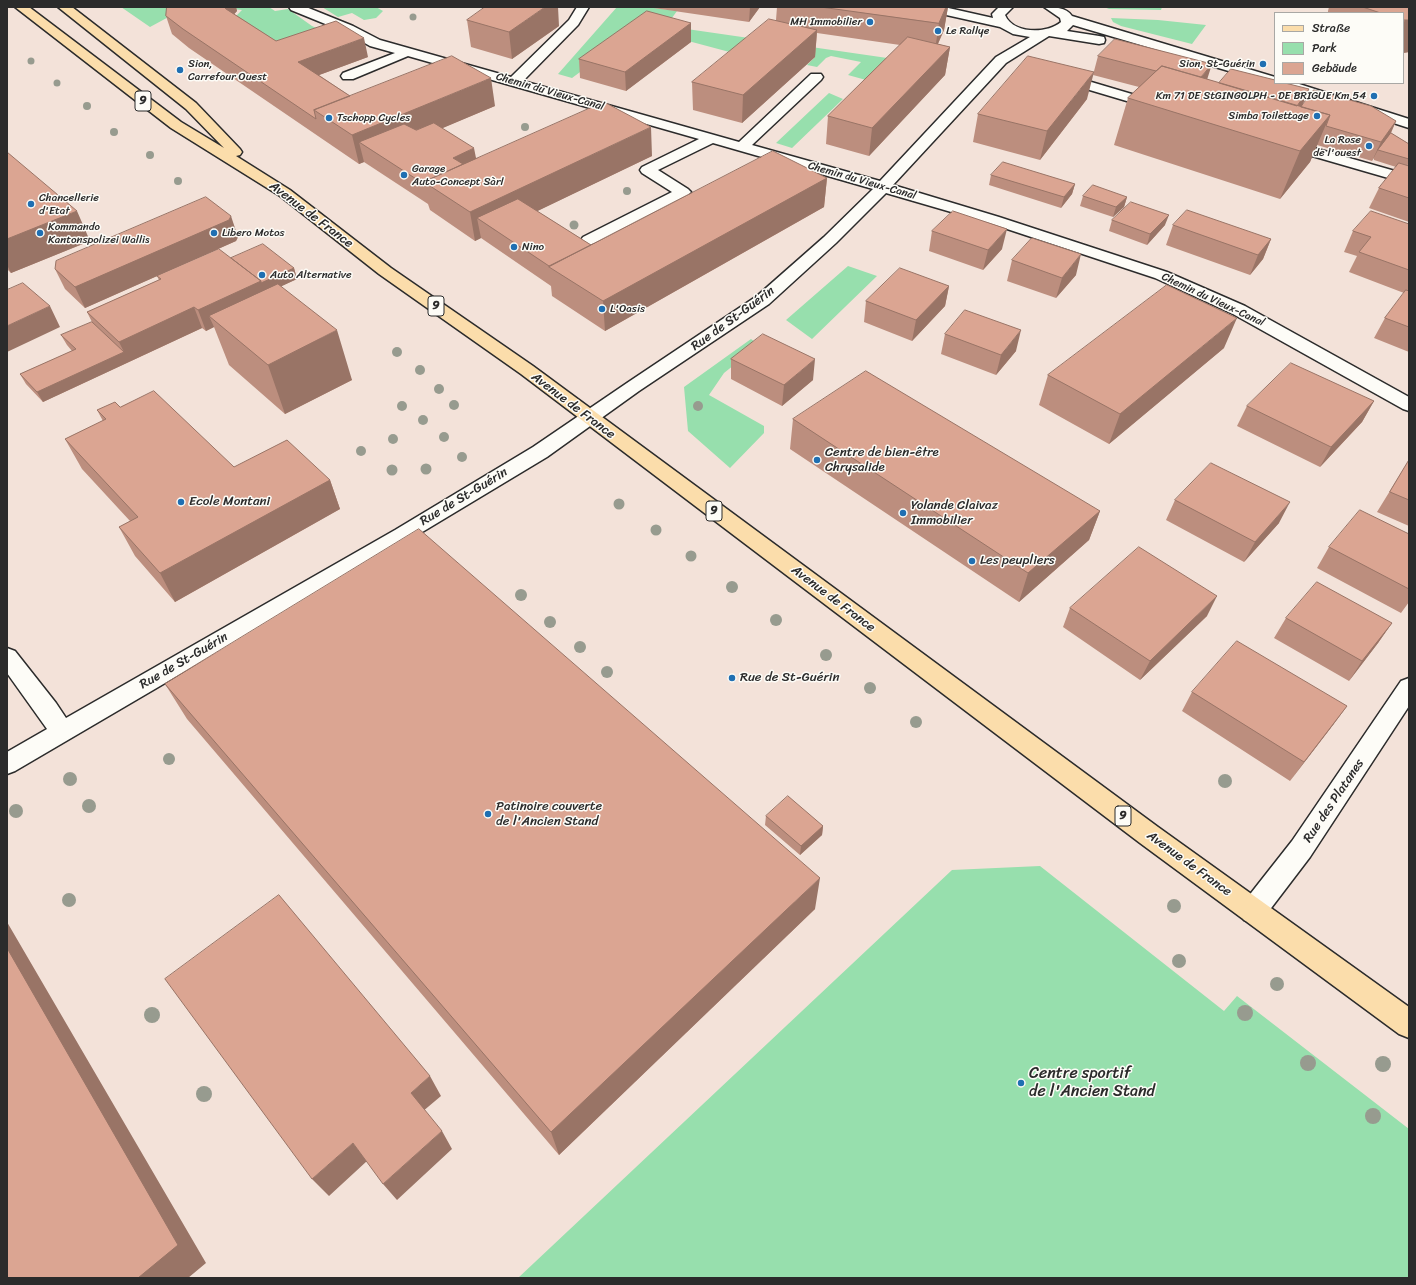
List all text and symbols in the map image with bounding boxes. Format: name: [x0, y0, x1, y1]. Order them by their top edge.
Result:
legend: [1274, 12, 1404, 84]
place label: MH Immobilier: [790, 15, 862, 29]
marker: MH Immobilier: [865, 17, 875, 27]
text: Straße: [1312, 17, 1350, 39]
place label: Le Rallye: [946, 24, 989, 38]
marker: Le Rallye: [933, 26, 943, 36]
text: Park: [1312, 37, 1337, 59]
place label: Sion, Carrefour Ouest: [188, 57, 267, 83]
place label: Sion, St-Guérin: [1179, 57, 1255, 71]
text: Gebäude: [1312, 57, 1357, 79]
marker: Sion, St-Guérin: [1258, 59, 1268, 69]
marker: Sion, Carrefour Ouest: [175, 65, 185, 75]
street label: Chemin du Vieux-Canal: [494, 70, 606, 114]
place label: Km 71 DE StGINGOLPH - DE BRIGUE Km 54: [1156, 89, 1366, 103]
road number: 9: [135, 91, 151, 111]
marker: Km 71 DE StGINGOLPH - DE BRIGUE Km 54: [1369, 91, 1379, 101]
place label: Simba Toilettage: [1228, 109, 1309, 123]
place label: Tschopp Cycles: [337, 111, 410, 125]
marker: Simba Toilettage: [1312, 111, 1322, 121]
marker: Tschopp Cycles: [324, 113, 334, 123]
place label: La Rose de l'ouest: [1313, 133, 1361, 159]
marker: La Rose de l'ouest: [1364, 141, 1374, 151]
street label: Chemin du Vieux-Canal: [806, 159, 918, 203]
place label: Garage Auto-Concept Sàrl: [412, 162, 504, 188]
marker: Garage Auto-Concept Sàrl: [399, 170, 409, 180]
street label: Avenue de France: [266, 178, 356, 252]
place label: Chancellerie d'Etat: [39, 191, 99, 217]
marker: Chancellerie d'Etat: [26, 199, 36, 209]
place label: Kommando Kantonspolizei Wallis: [48, 220, 150, 246]
place label: Libero Motos: [222, 226, 285, 240]
marker: Kommando Kantonspolizei Wallis: [35, 228, 45, 238]
marker: Libero Motos: [209, 228, 219, 238]
place label: Nino: [522, 240, 544, 254]
marker: Nino: [509, 242, 519, 252]
place label: Auto Alternative: [270, 268, 352, 282]
marker: Auto Alternative: [257, 270, 267, 280]
street label: Chemin du Vieux-Canal: [1159, 270, 1267, 330]
street label: Rue de St-Guérin: [688, 283, 778, 355]
road number: 9: [428, 296, 444, 316]
place label: L'Oasis: [610, 302, 645, 316]
marker: L'Oasis: [597, 304, 607, 314]
street label: Avenue de France: [528, 369, 618, 443]
place label: Centre de bien-être Chrysalide: [825, 445, 939, 476]
marker: Centre de bien-être Chrysalide: [812, 455, 822, 465]
street label: Rue de St-Guérin: [417, 465, 511, 529]
place label: Ecole Montani: [189, 494, 270, 510]
marker: Ecole Montani: [176, 497, 186, 507]
place label: Yolande Claivaz Immobilier: [911, 498, 998, 529]
road number: 9: [706, 501, 722, 521]
marker: Yolande Claivaz Immobilier: [898, 508, 908, 518]
place label: Les peupliers: [980, 553, 1055, 569]
marker: Les peupliers: [967, 556, 977, 566]
street label: Avenue de France: [788, 562, 878, 636]
street label: Rue de St-Guérin: [137, 629, 231, 693]
place label: Rue de St-Guérin: [740, 670, 839, 686]
marker: Rue de St-Guérin: [727, 673, 737, 683]
street label: Rue des Platanes: [1300, 756, 1368, 846]
place label: Patinoire couverte de l'Ancien Stand: [496, 799, 602, 830]
road number: 9: [1115, 806, 1131, 826]
marker: Patinoire couverte de l'Ancien Stand: [483, 809, 493, 819]
street label: Avenue de France: [1144, 828, 1234, 900]
place label: Centre sportif de l'Ancien Stand: [1029, 1064, 1155, 1102]
marker: Centre sportif de l'Ancien Stand: [1016, 1078, 1026, 1088]

